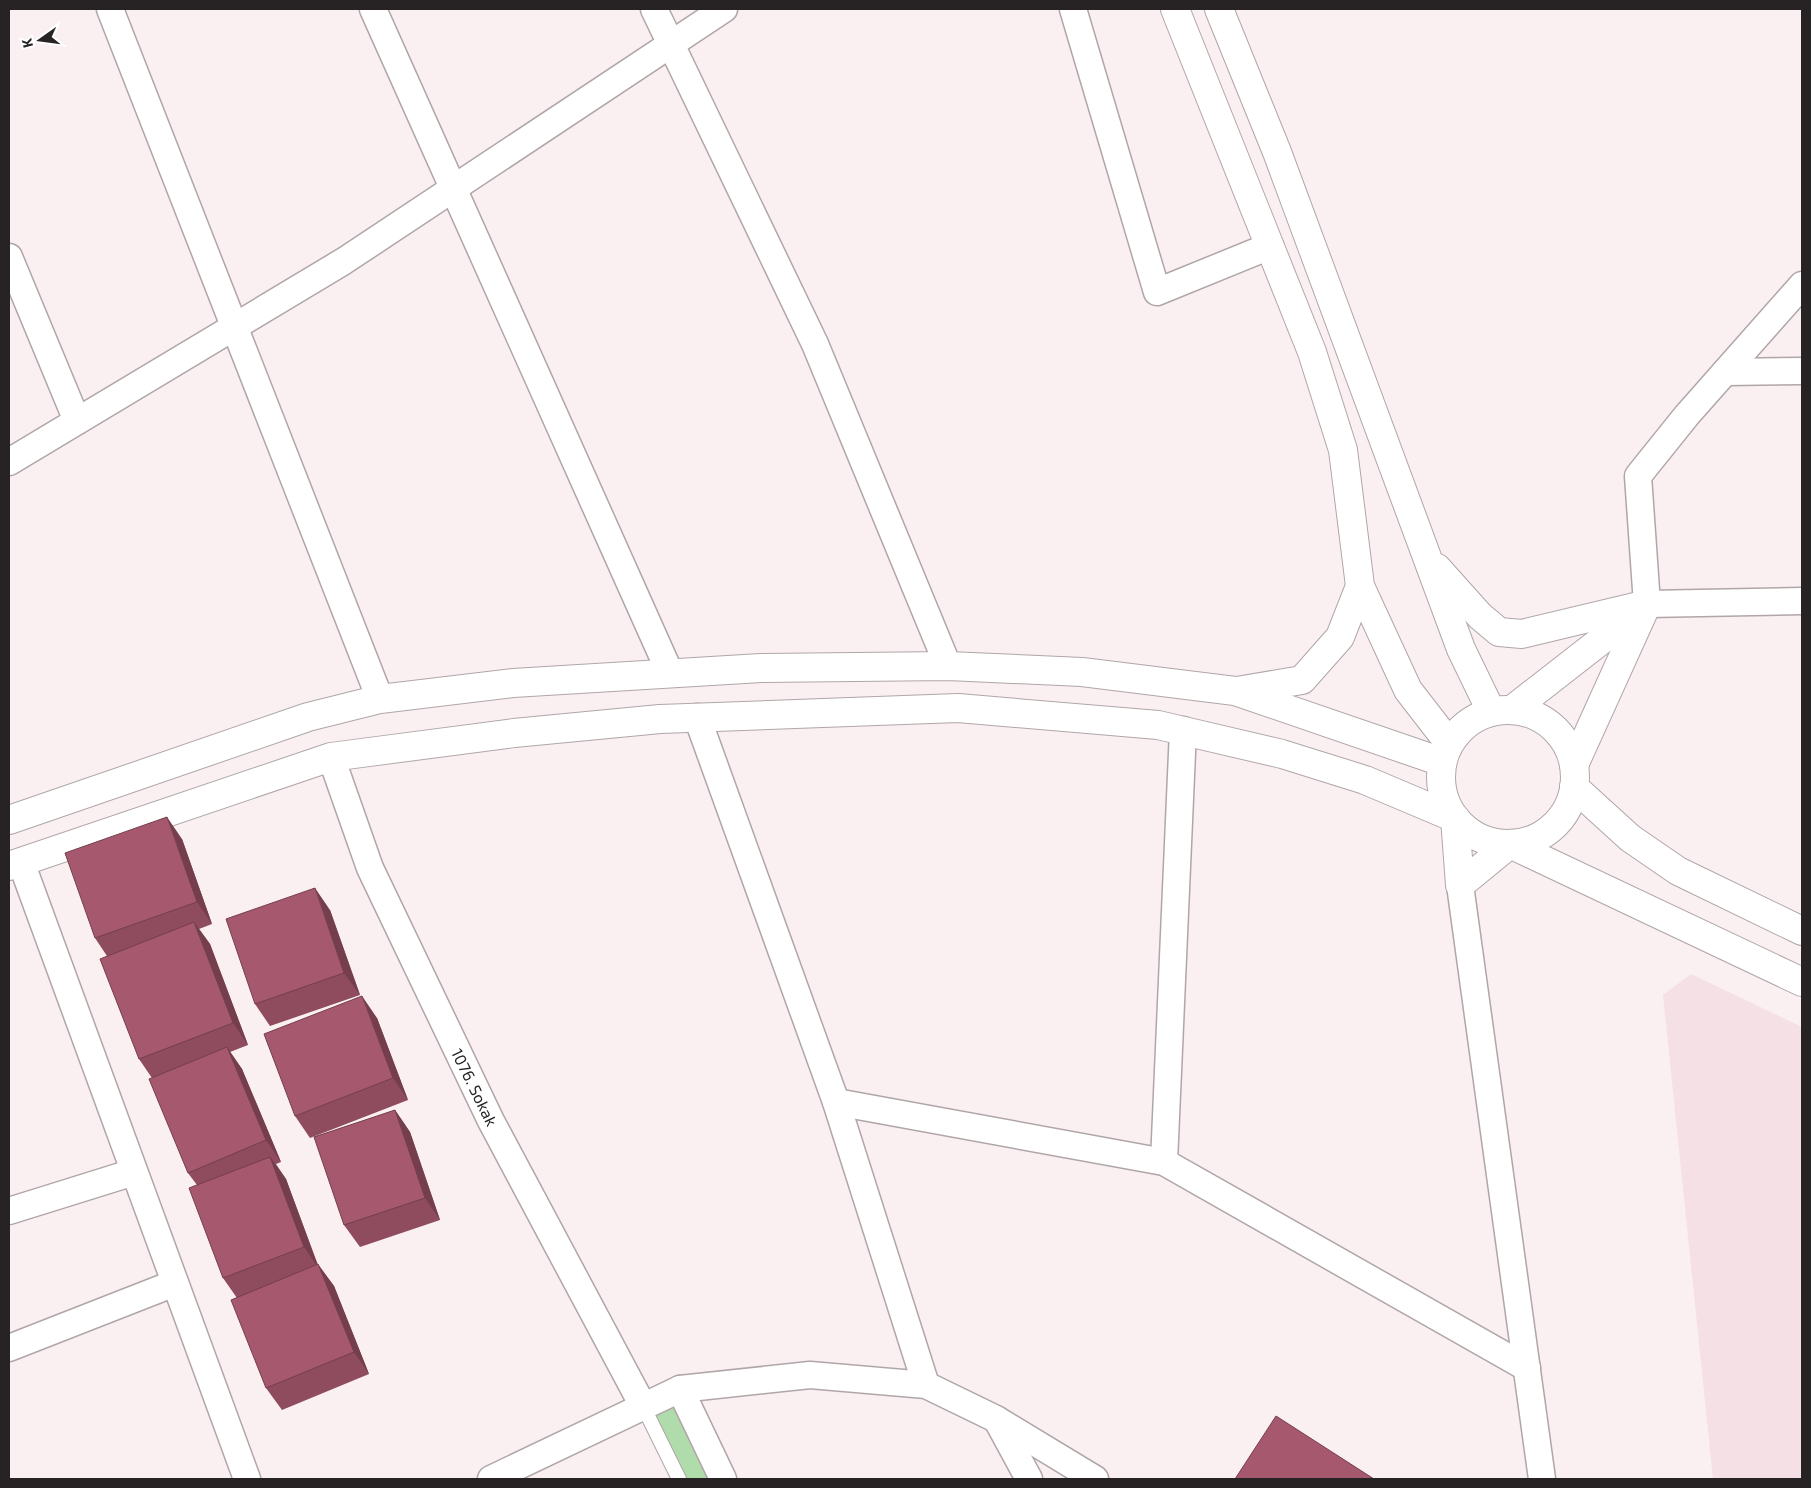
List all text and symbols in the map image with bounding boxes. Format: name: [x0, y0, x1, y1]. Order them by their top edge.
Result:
north arrow: [15, 15, 65, 65]
text: K: [18, 37, 36, 50]
street label: 1076. Sokak: [448, 1045, 502, 1129]

